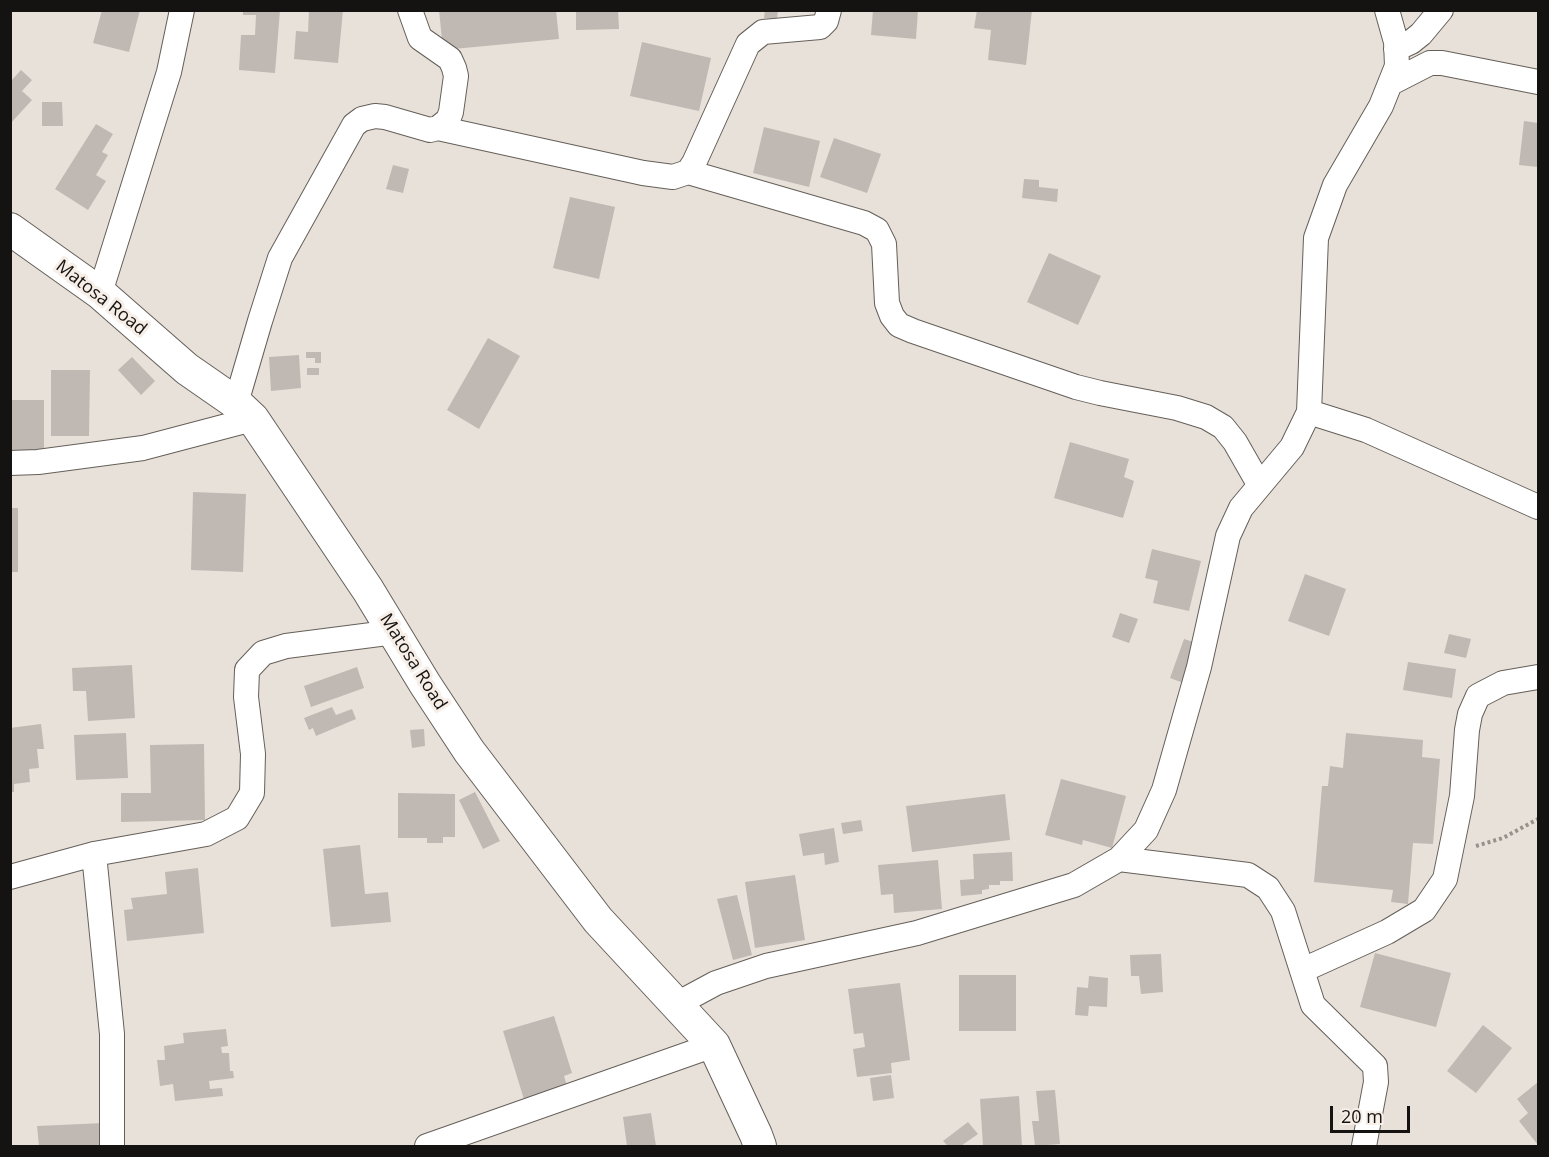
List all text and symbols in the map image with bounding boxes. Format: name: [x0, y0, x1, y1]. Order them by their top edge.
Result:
street label: Matosa Road: [51, 256, 151, 340]
street label: Matosa Road: [375, 610, 451, 714]
scale bar: [1333, 1094, 1412, 1132]
text: 20 m: [1341, 1104, 1383, 1128]

